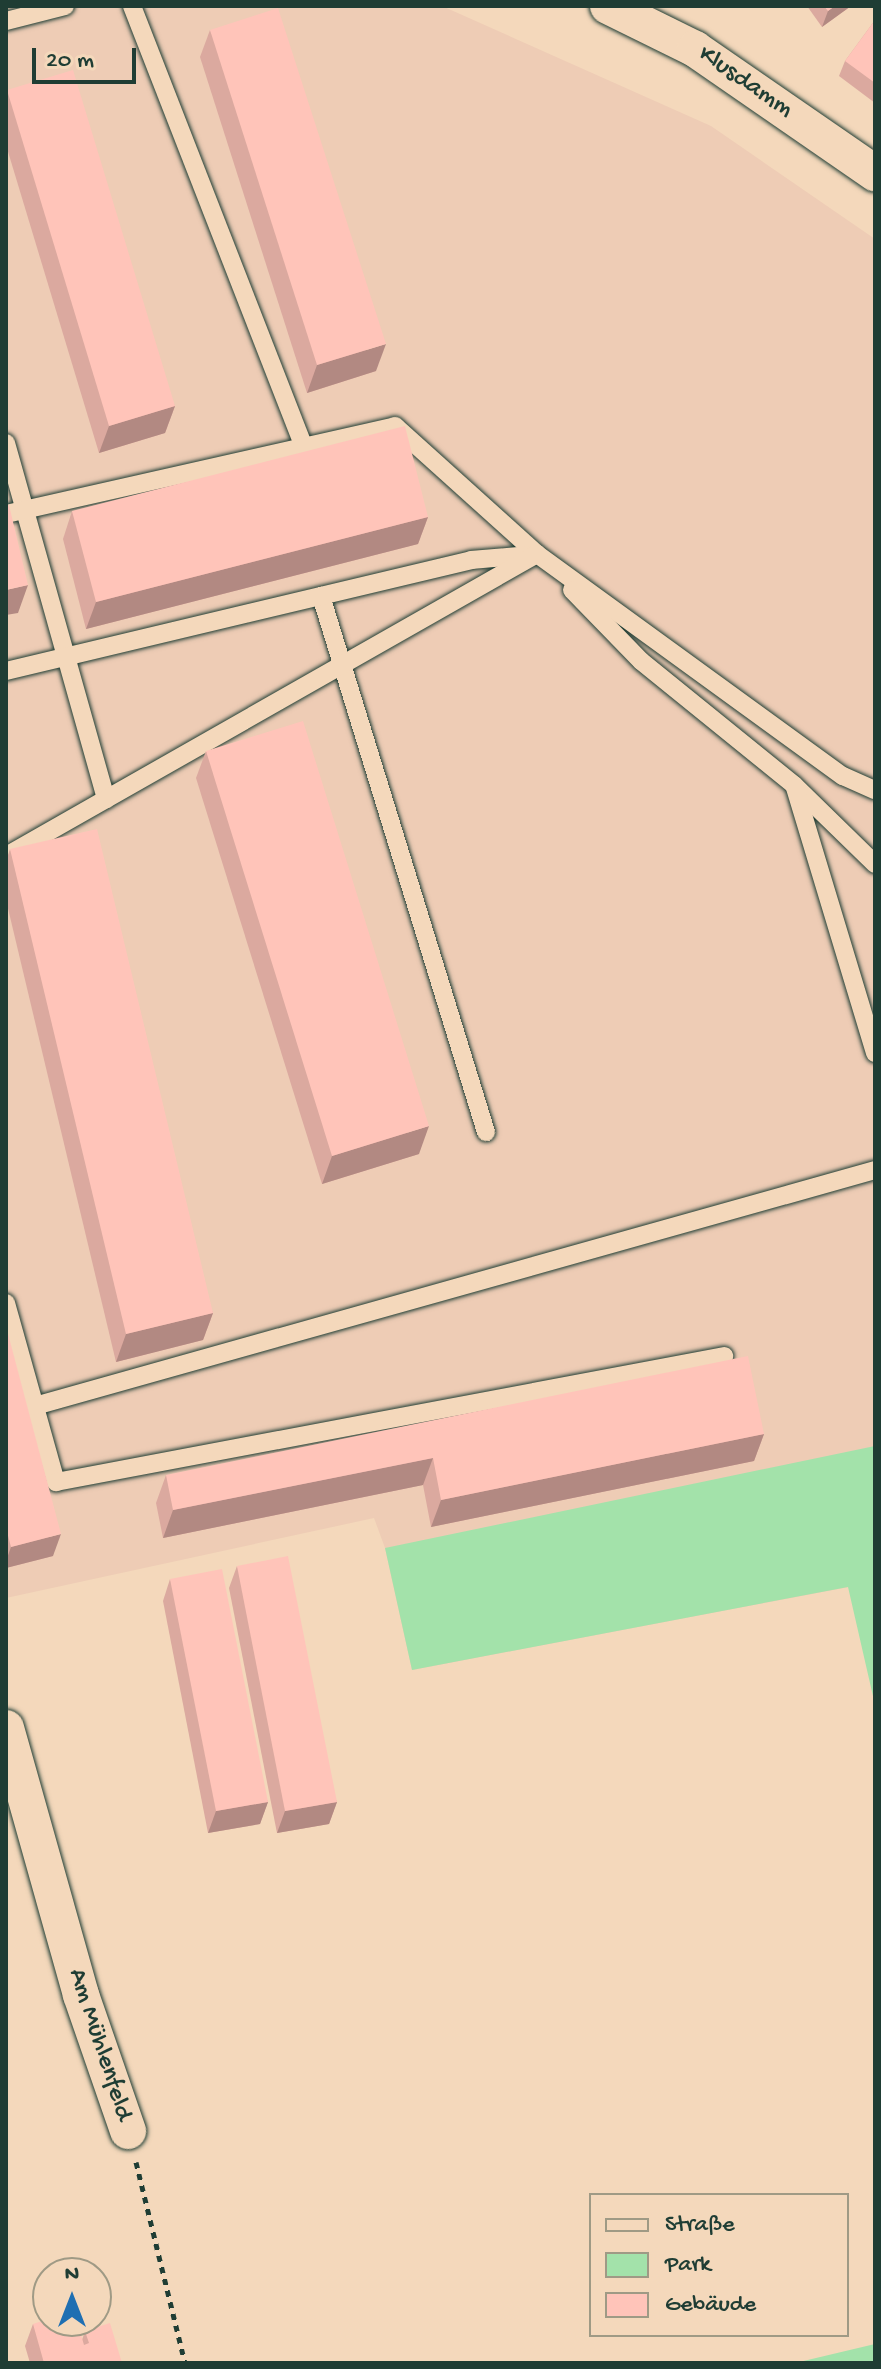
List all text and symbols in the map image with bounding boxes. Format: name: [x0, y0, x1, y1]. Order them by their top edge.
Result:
scale bar: [36, 32, 140, 82]
street label: Klusdamm: [691, 40, 799, 126]
text: 20 m: [46, 47, 94, 76]
street label: Am Mühlenfeld: [60, 1965, 138, 2125]
legend: [589, 2193, 849, 2337]
text: Straße: [665, 2211, 735, 2240]
text: Park: [665, 2251, 711, 2280]
north arrow: [32, 2257, 112, 2337]
text: N: [65, 2262, 79, 2288]
text: Gebäude: [665, 2291, 756, 2320]

